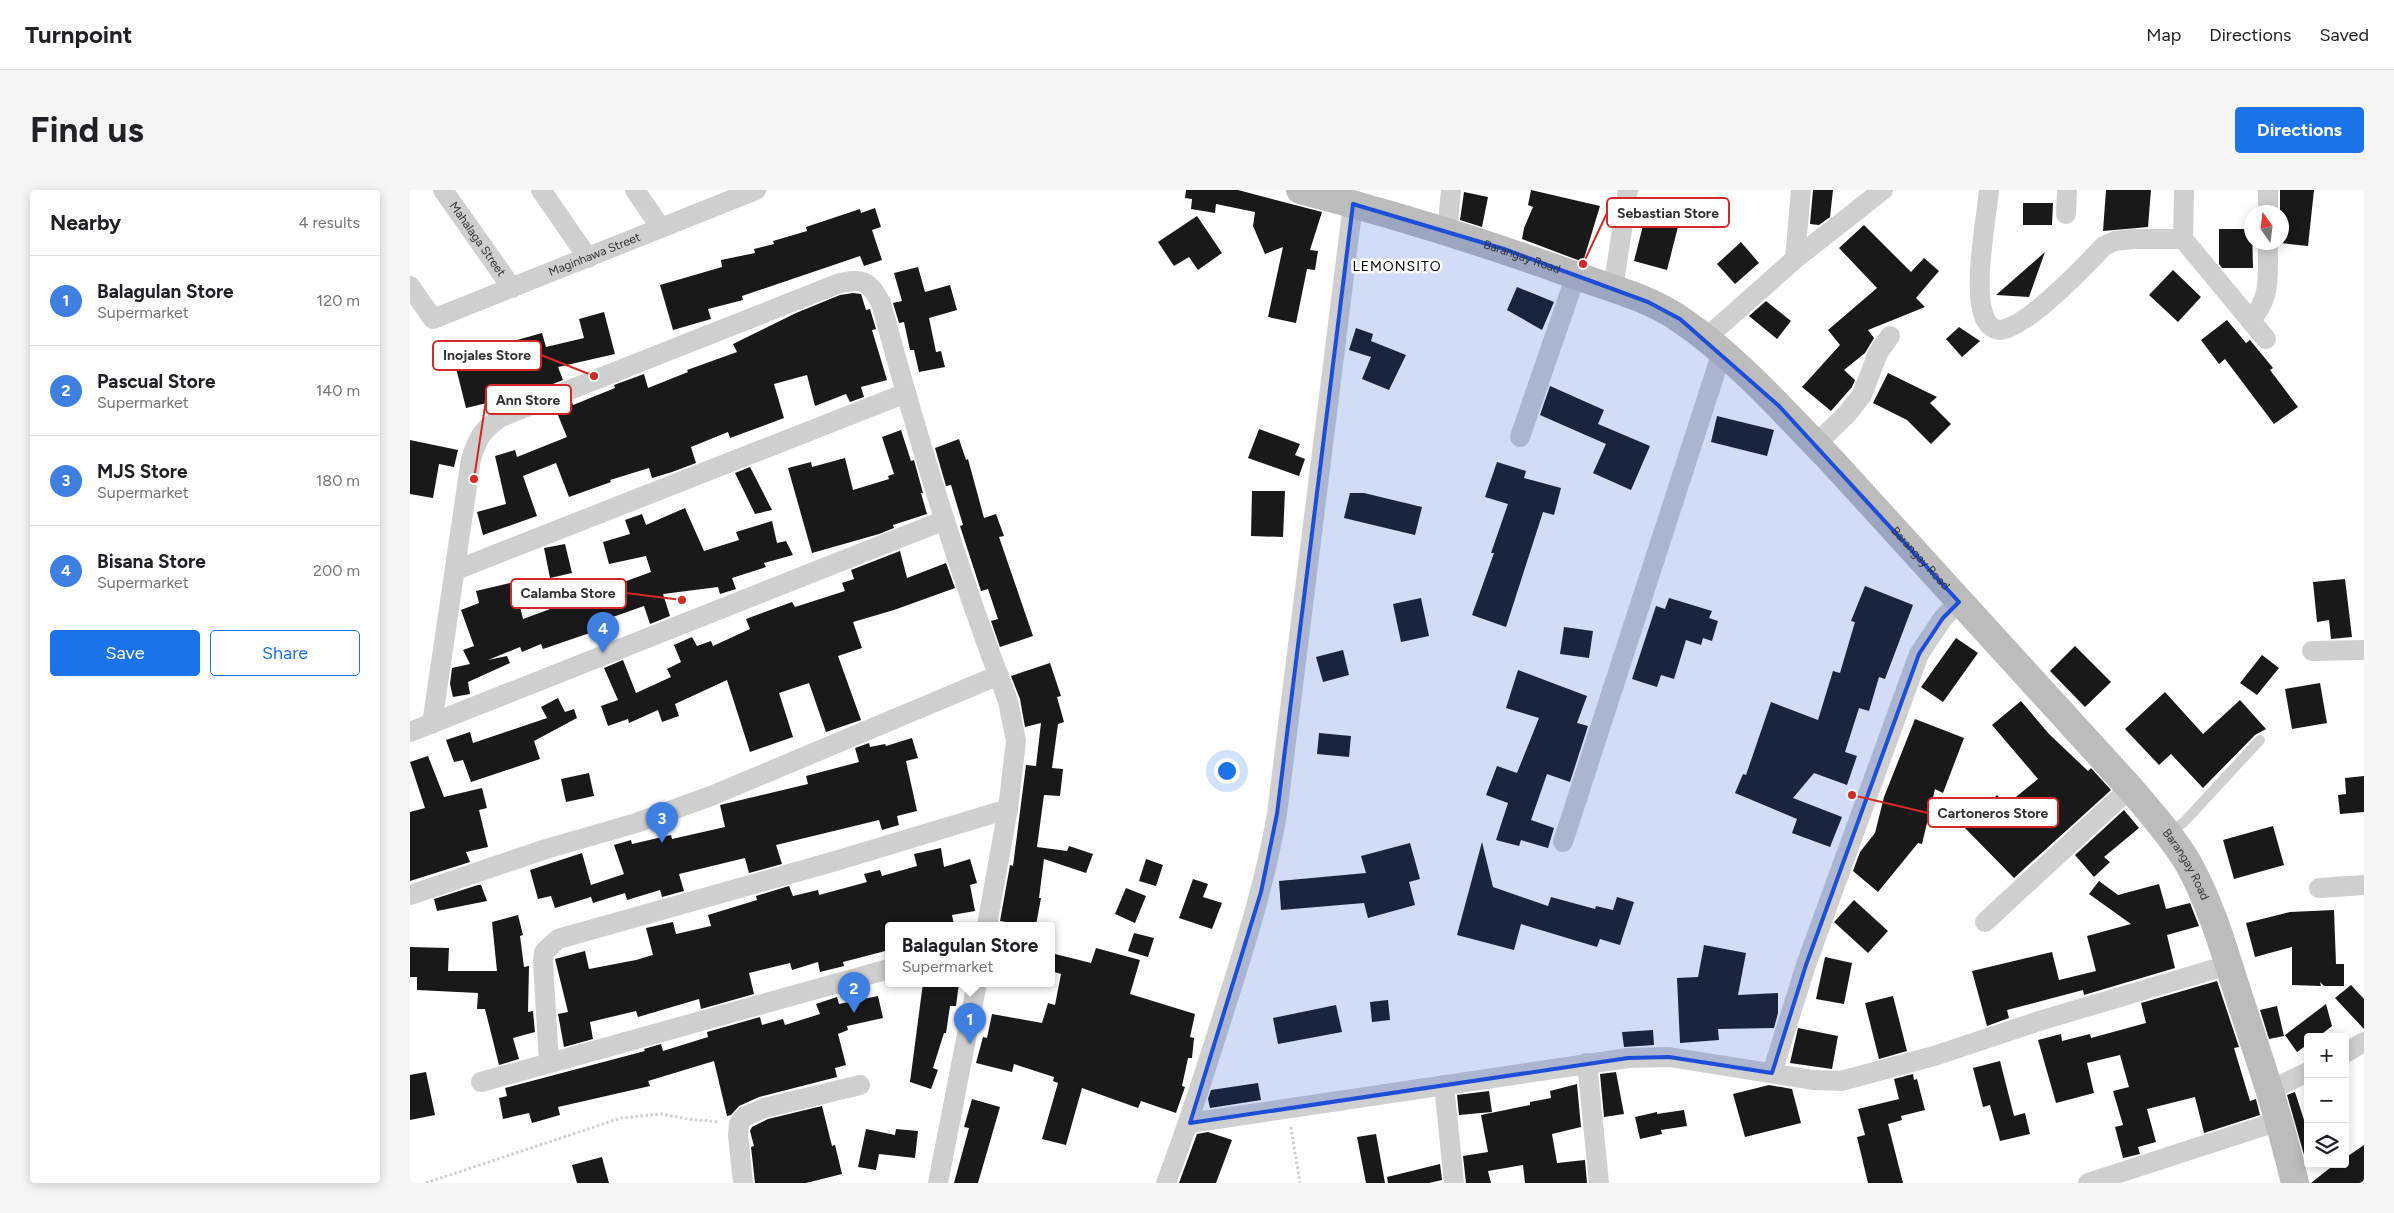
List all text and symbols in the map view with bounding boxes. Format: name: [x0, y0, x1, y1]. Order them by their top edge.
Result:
text: Turnpoint: [25, 20, 132, 49]
text: Map: [2146, 24, 2181, 46]
text: Directions: [2209, 24, 2291, 46]
text: Saved: [2319, 24, 2369, 46]
button: Directions: [2235, 107, 2364, 153]
text: Find us: [30, 109, 144, 151]
callout: Sebastian Store: [1607, 198, 1729, 227]
street label: Mahalaga Street: [447, 199, 509, 279]
text: Sebastian Store: [1617, 205, 1719, 222]
north arrow: [2244, 205, 2289, 250]
text: Nearby: [50, 210, 121, 235]
text: 4 results: [299, 213, 360, 232]
street label: Maginhawa Street: [546, 230, 643, 279]
street label: Barangay Road: [1482, 237, 1562, 277]
district label: LEMONSITO: [1352, 258, 1442, 275]
text: Balagulan Store: [97, 280, 234, 303]
text: 1: [63, 291, 69, 310]
text: 120 m: [317, 291, 360, 310]
text: Supermarket: [97, 303, 189, 322]
callout: Inojales Store: [433, 341, 541, 370]
text: Inojales Store: [443, 347, 531, 364]
text: Pascual Store: [97, 370, 216, 393]
text: 2: [61, 381, 71, 400]
text: 140 m: [316, 381, 360, 400]
callout: Ann Store: [486, 385, 571, 414]
text: Ann Store: [496, 392, 560, 409]
text: Supermarket: [97, 393, 189, 412]
text: MJS Store: [97, 460, 188, 483]
text: 3: [62, 471, 70, 490]
text: 180 m: [316, 471, 360, 490]
text: Supermarket: [97, 483, 189, 502]
street label: Barangay Road: [1888, 524, 1953, 593]
text: Bisana Store: [97, 550, 206, 573]
text: 4: [61, 561, 71, 580]
text: 200 m: [313, 561, 360, 580]
text: Supermarket: [97, 573, 189, 592]
callout: Calamba Store: [511, 579, 626, 608]
text: Calamba Store: [520, 585, 616, 602]
pin: 4: [587, 612, 619, 653]
button: Save: [50, 630, 200, 676]
button: Share: [210, 630, 360, 676]
your location: [1214, 758, 1240, 784]
callout: Cartoneros Store: [1928, 798, 2058, 827]
pin: 3: [646, 802, 678, 843]
text: Cartoneros Store: [1938, 805, 2049, 822]
street label: Barangay Road: [2160, 826, 2212, 902]
popup: [885, 922, 1055, 987]
text: Balagulan Store: [902, 934, 1038, 957]
text: Supermarket: [902, 957, 994, 976]
pin: 2: [838, 972, 870, 1013]
pin: 1: [954, 1003, 986, 1044]
map controls: [2304, 1033, 2349, 1168]
button: +: [2304, 1033, 2349, 1078]
button: −: [2304, 1078, 2349, 1123]
button: layers: [2304, 1123, 2349, 1168]

